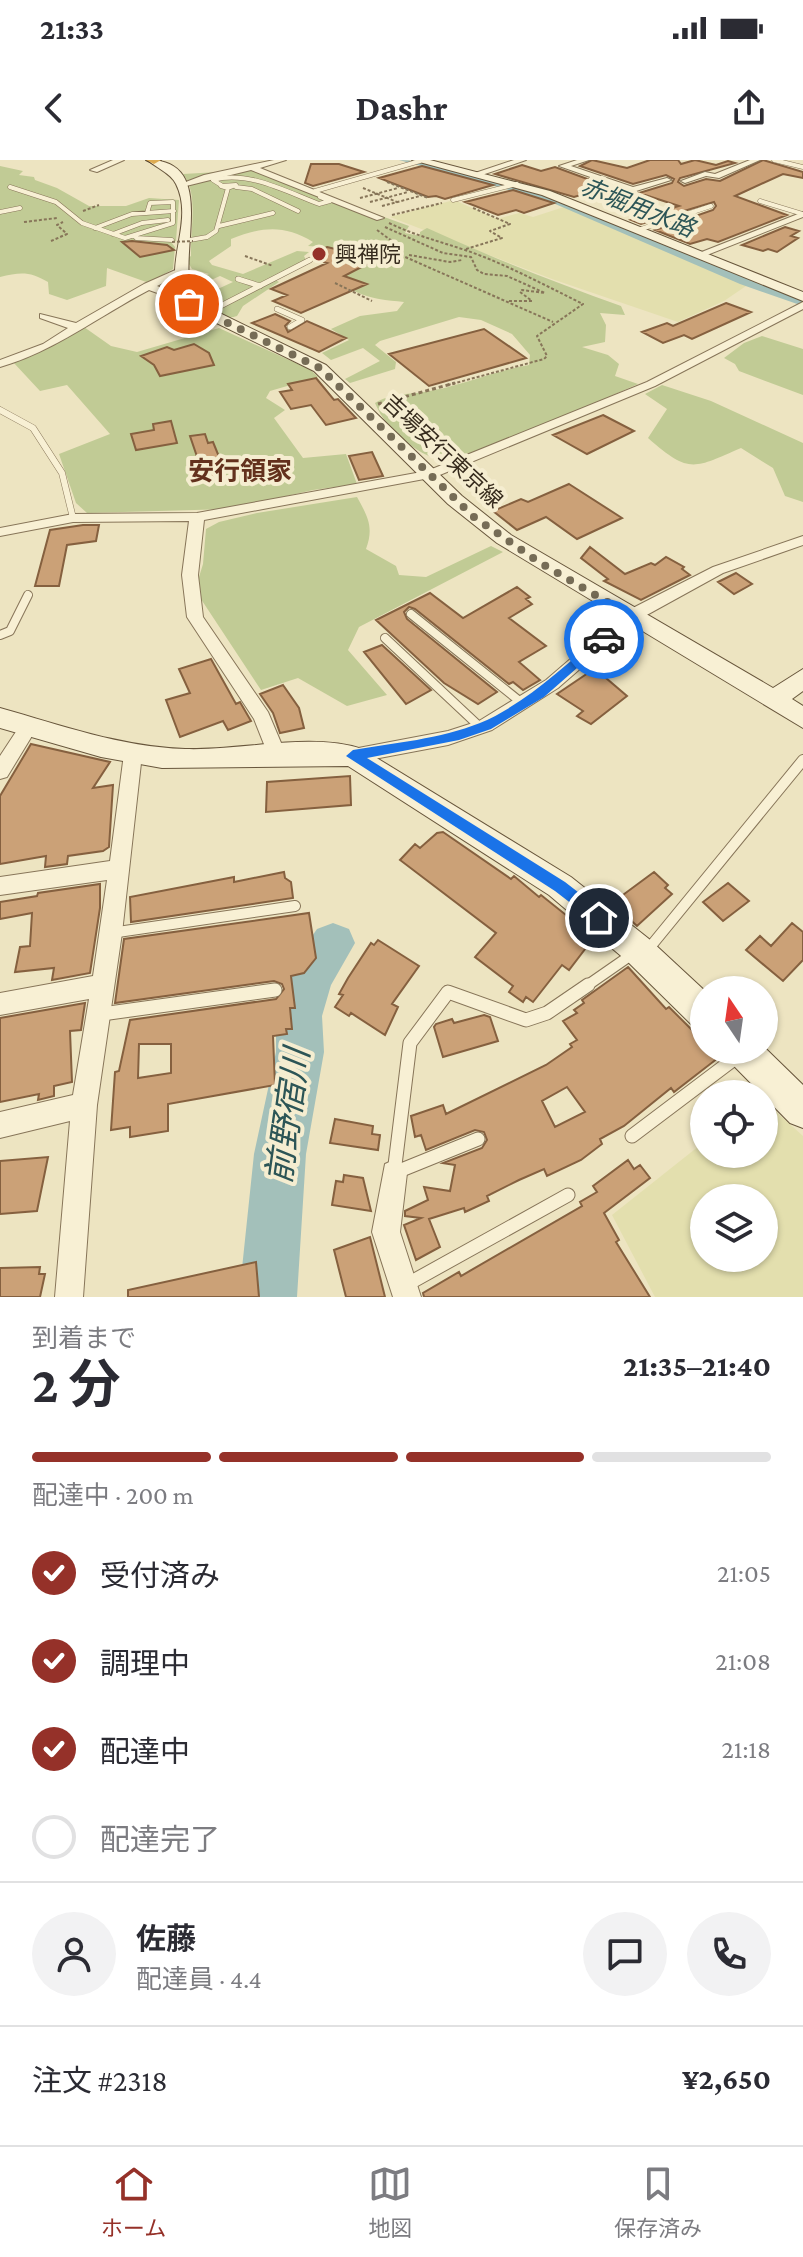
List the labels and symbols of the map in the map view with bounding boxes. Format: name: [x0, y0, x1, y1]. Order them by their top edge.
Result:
water label: 赤堀用水路: [577, 172, 701, 243]
place label: 興禅院: [335, 242, 401, 267]
marker: 興禅院: [310, 245, 328, 263]
pin: [155, 270, 223, 338]
street label: 吉場安行東京線: [378, 389, 508, 513]
district label: 安行領家: [188, 457, 292, 486]
courier: [564, 599, 644, 679]
pin: [565, 884, 633, 952]
north arrow: [690, 976, 778, 1064]
water label: 前野宿川: [260, 1043, 316, 1186]

